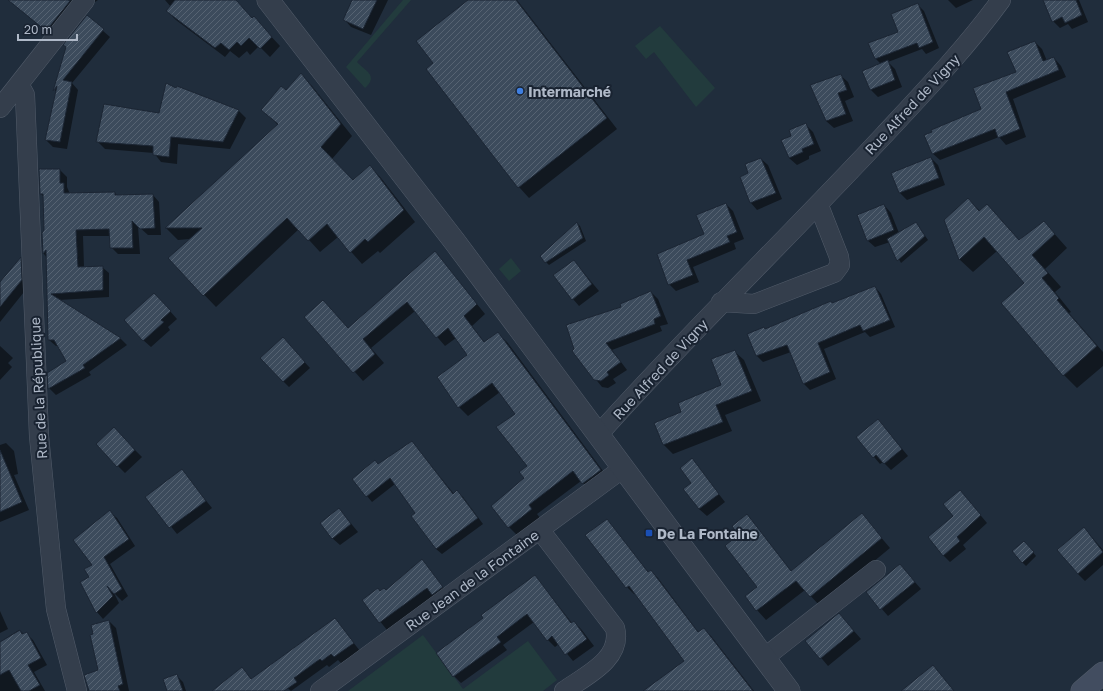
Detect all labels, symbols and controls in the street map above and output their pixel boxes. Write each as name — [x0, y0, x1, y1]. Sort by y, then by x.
scale bar — [18, 16, 77, 42]
text: 20 m — [24, 22, 52, 37]
street label: Rue Alfred de Vigny — [861, 50, 963, 158]
place label: Intermarché — [528, 83, 611, 100]
marker: Intermarché — [515, 86, 525, 96]
street label: Rue Alfred de Vigny — [609, 315, 711, 423]
street label: Rue de la République — [26, 317, 50, 459]
place label: De La Fontaine — [657, 525, 758, 542]
street label: Rue Jean de la Fontaine — [402, 526, 542, 634]
marker: De La Fontaine — [644, 528, 654, 538]

